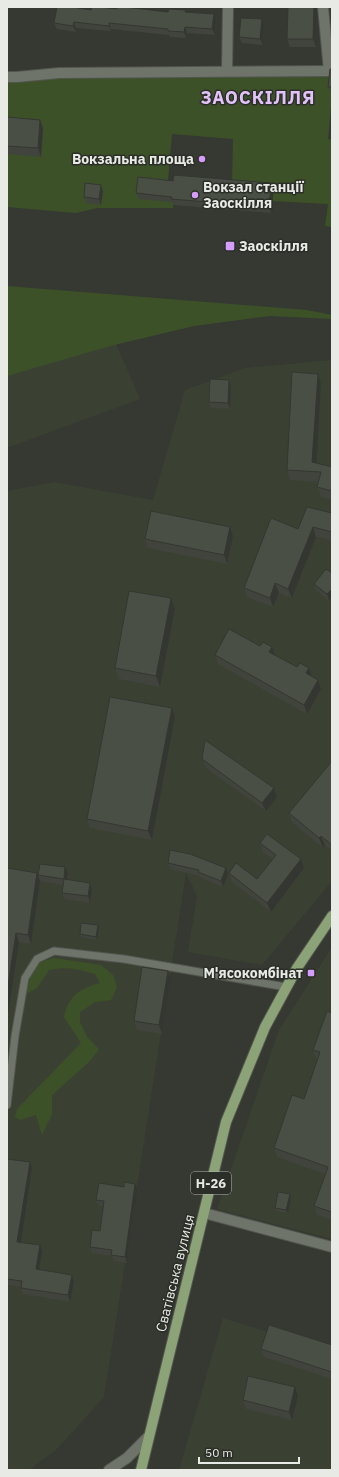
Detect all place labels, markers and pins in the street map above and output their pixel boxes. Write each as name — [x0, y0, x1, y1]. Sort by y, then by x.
place label: Вокзальна площа — [72, 150, 194, 168]
marker: Вокзальна площа — [197, 154, 207, 164]
place label: Вокзал станції Заоскілля — [203, 178, 305, 212]
marker: Вокзал станції Заоскілля — [190, 190, 200, 200]
place label: Заоскiлля — [239, 237, 308, 255]
marker: Заоскiлля — [224, 240, 236, 252]
place label: М'ясокомбінат — [203, 964, 303, 982]
marker: М'ясокомбінат — [306, 968, 316, 978]

